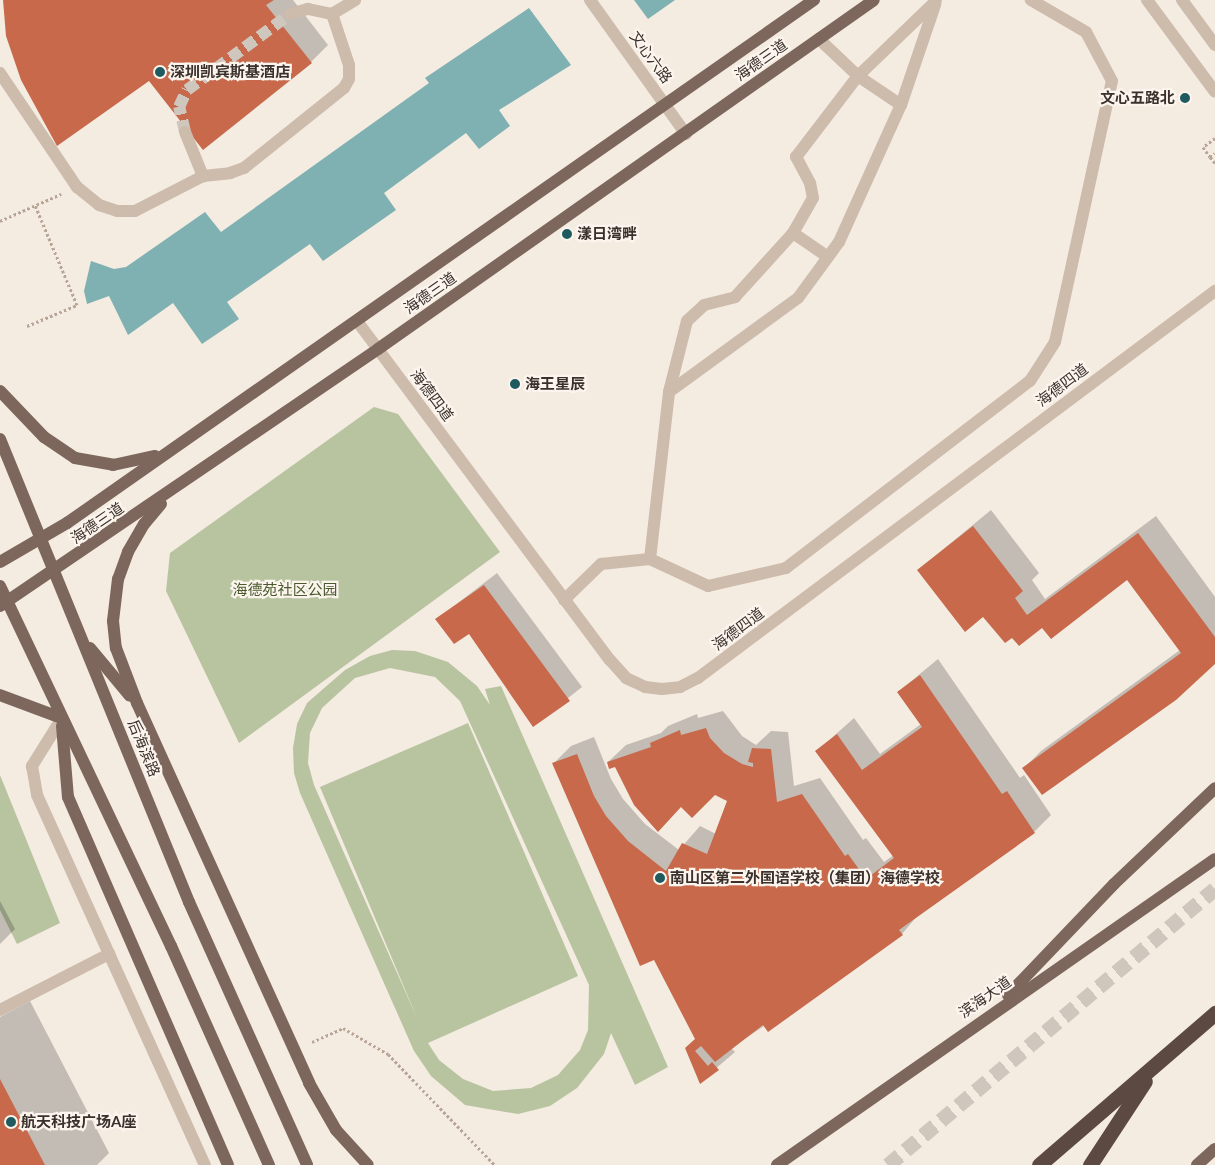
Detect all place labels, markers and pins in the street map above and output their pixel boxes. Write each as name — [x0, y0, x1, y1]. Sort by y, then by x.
place label: 深圳凯宾斯基酒店 — [170, 63, 290, 81]
marker: 深圳凯宾斯基酒店 — [154, 66, 166, 78]
place label: 文心五路北 — [1100, 89, 1175, 107]
marker: 文心五路北 — [1179, 92, 1191, 104]
place label: 漾日湾畔 — [577, 225, 637, 243]
marker: 漾日湾畔 — [561, 228, 573, 240]
place label: 海王星辰 — [525, 375, 585, 393]
marker: 海王星辰 — [509, 378, 521, 390]
place label: 南山区第二外国语学校（集团）海德学校 — [670, 869, 940, 887]
marker: 南山区第二外国语学校（集团）海德学校 — [654, 872, 666, 884]
place label: 航天科技广场A座 — [21, 1113, 136, 1131]
marker: 航天科技广场A座 — [5, 1116, 17, 1128]

